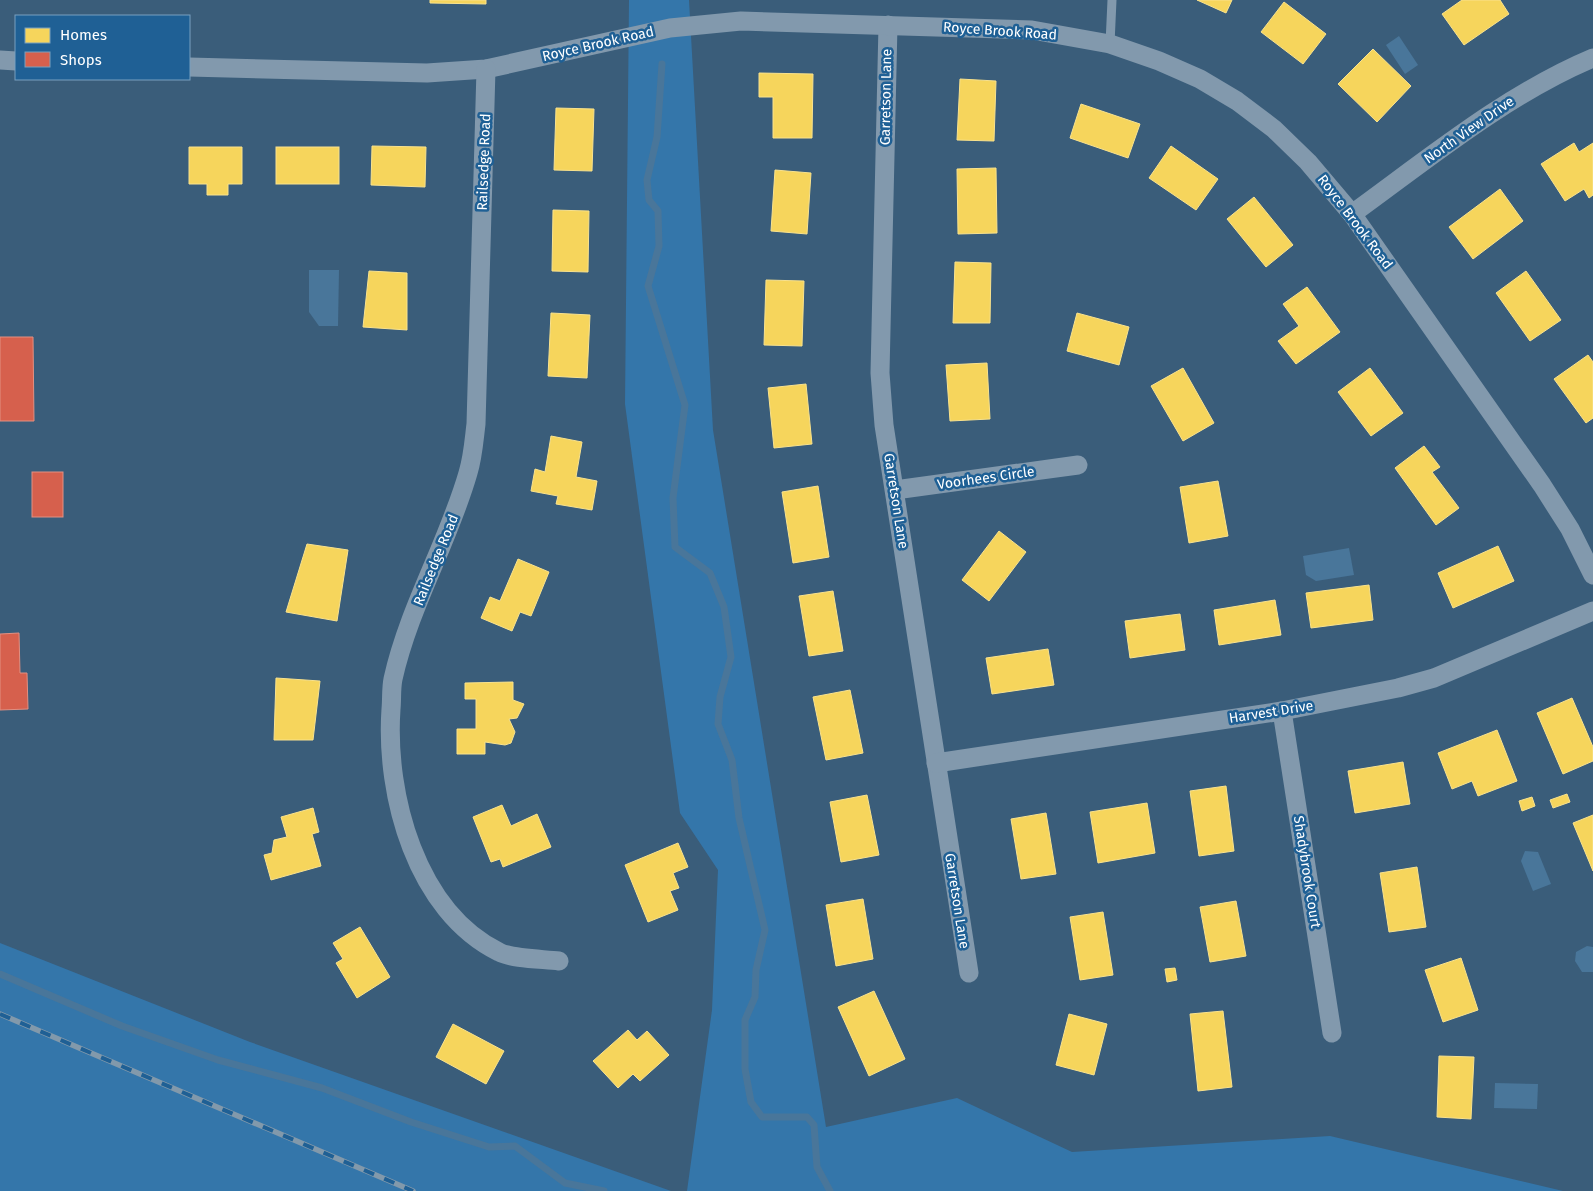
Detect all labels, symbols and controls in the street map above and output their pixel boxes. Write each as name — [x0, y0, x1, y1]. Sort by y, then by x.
legend — [15, 15, 190, 80]
street label: Royce Brook Road — [943, 19, 1057, 43]
street label: Royce Brook Road — [541, 23, 655, 65]
text: Homes — [60, 26, 107, 44]
street label: Garretson Lane — [877, 49, 895, 145]
text: Shops — [60, 51, 102, 69]
street label: North View Drive — [1421, 93, 1517, 167]
street label: Railsedge Road — [474, 113, 494, 211]
street label: Royce Brook Road — [1314, 171, 1396, 273]
street label: Garretson Lane — [880, 452, 912, 550]
street label: Voorhees Circle — [936, 463, 1036, 493]
street label: Railsedge Road — [410, 512, 462, 608]
street label: Harvest Drive — [1228, 697, 1314, 727]
street label: Shadybrook Court — [1290, 815, 1324, 930]
street label: Garretson Lane — [941, 852, 973, 950]

